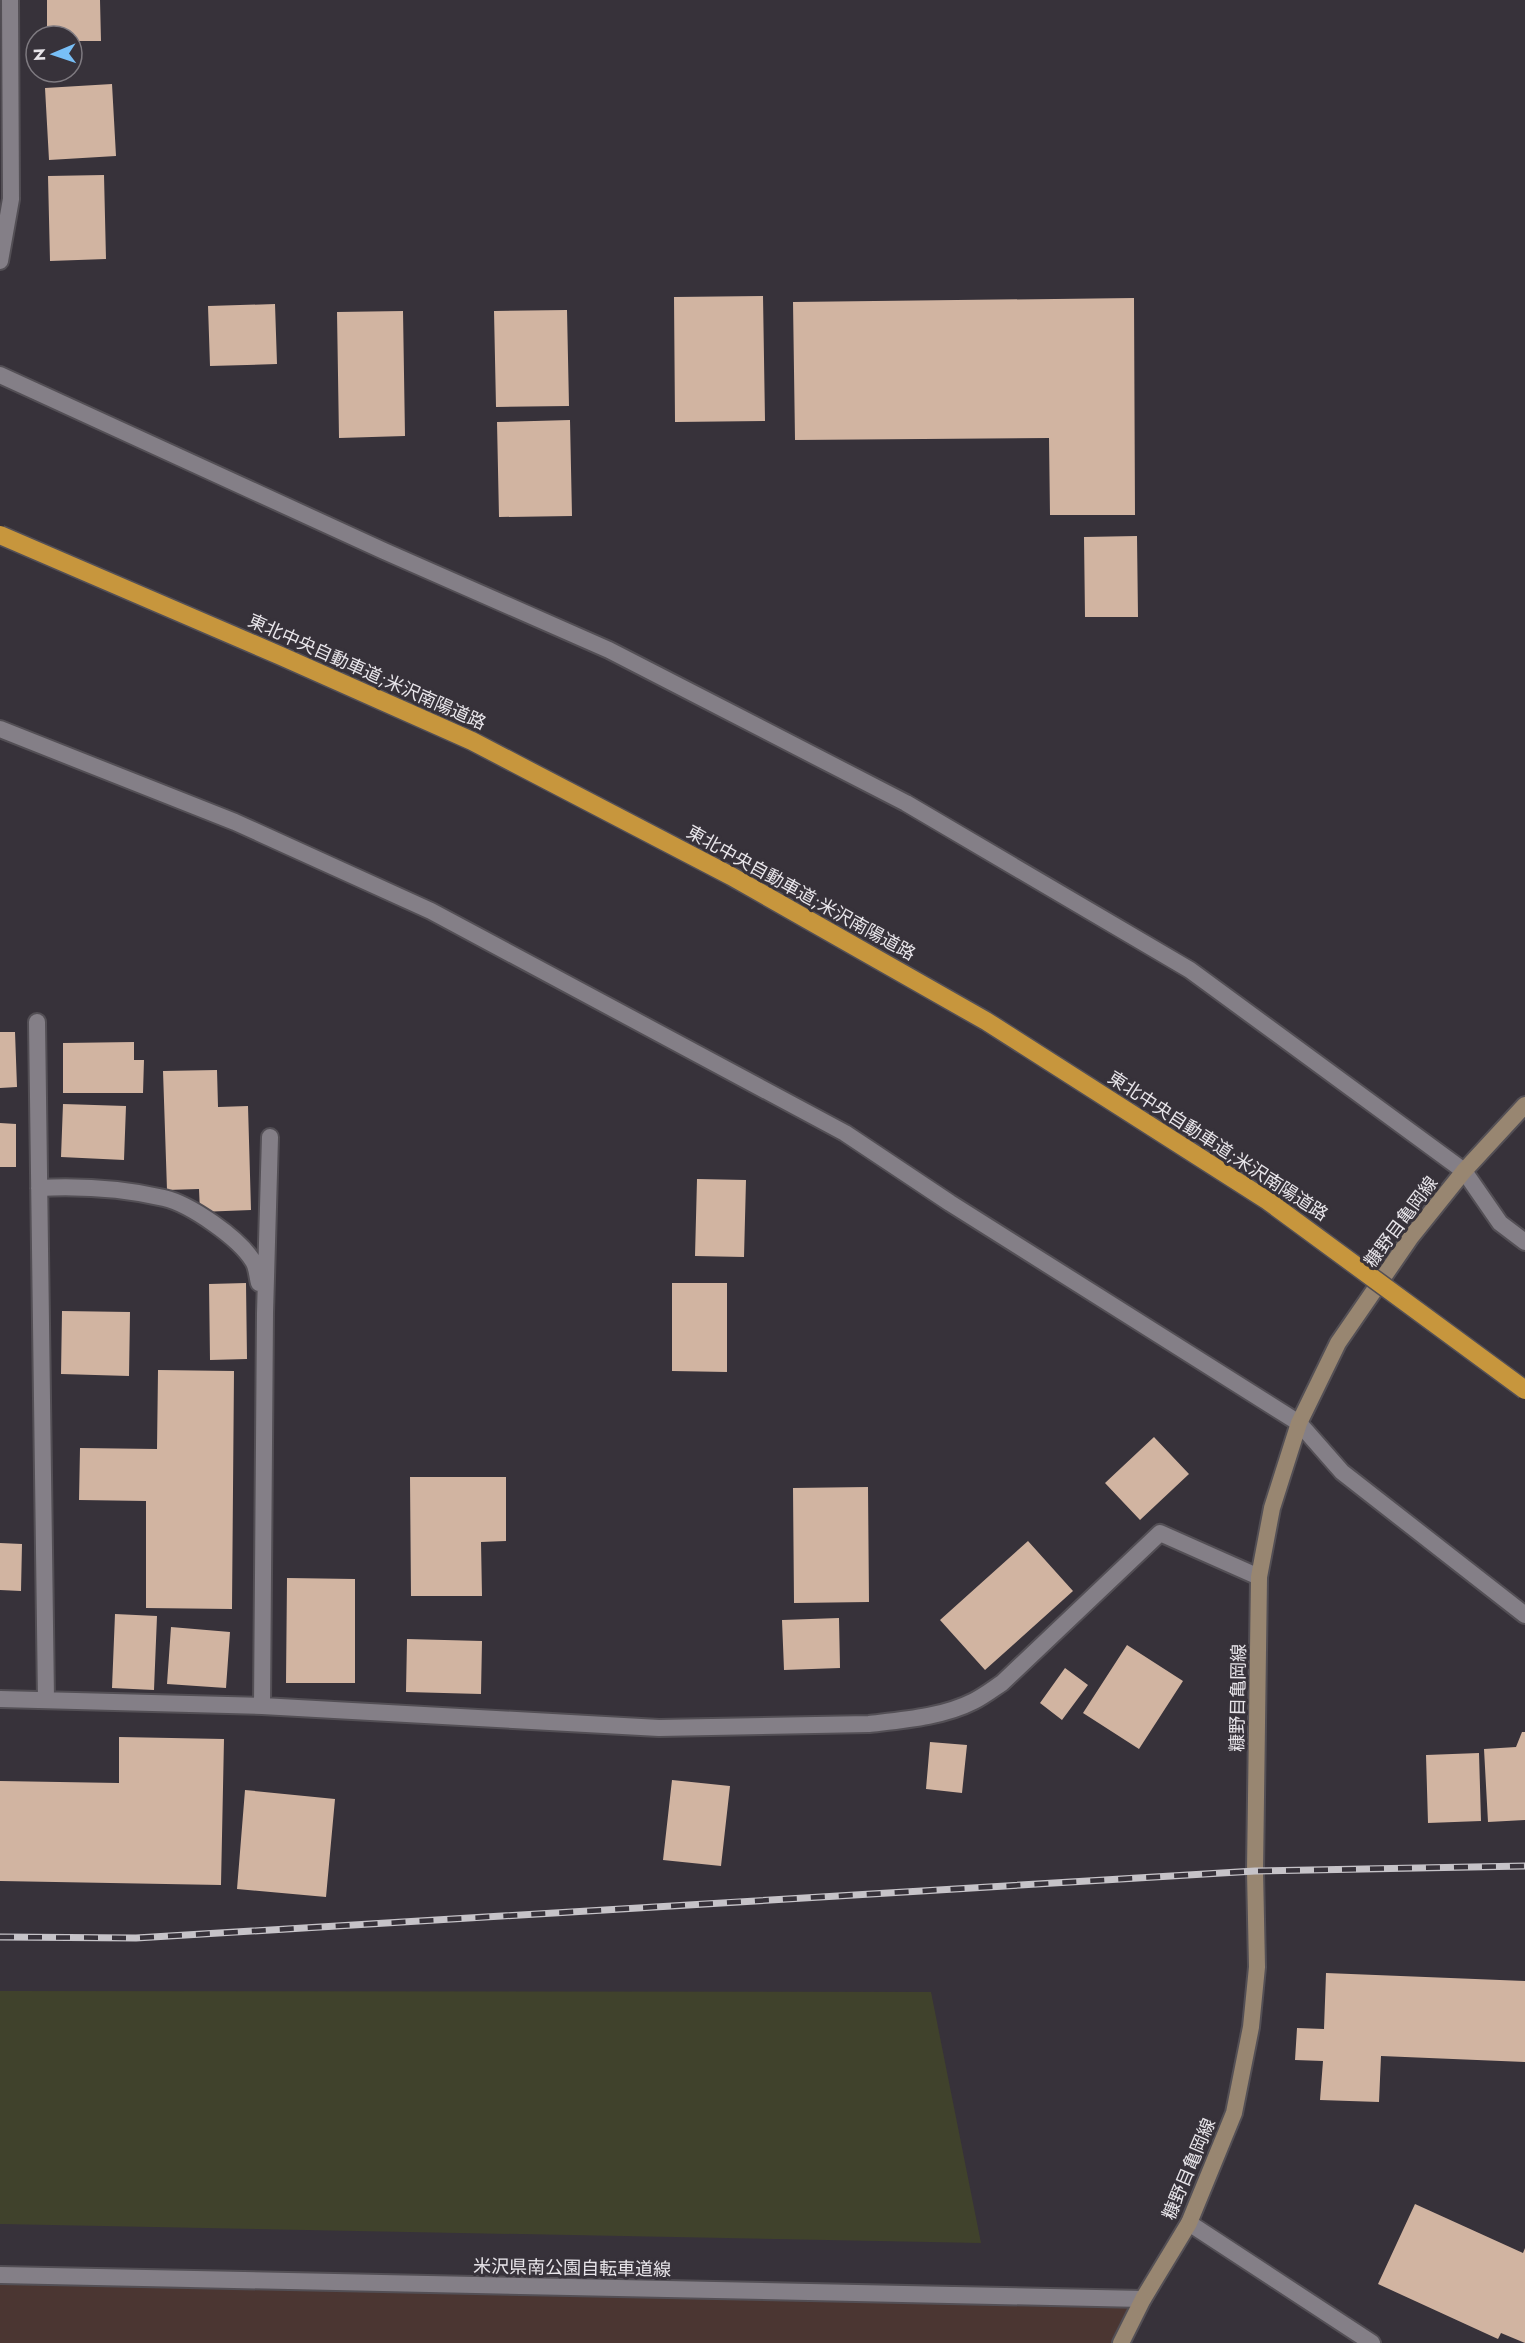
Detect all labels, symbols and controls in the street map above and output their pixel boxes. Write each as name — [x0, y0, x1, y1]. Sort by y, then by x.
north arrow — [24, 24, 84, 84]
text: N — [28, 48, 51, 61]
street label: 東北中央自動車道;米沢南陽道路 — [244, 608, 490, 736]
street label: 東北中央自動車道;米沢南陽道路 — [682, 819, 920, 967]
street label: 東北中央自動車道;米沢南陽道路 — [1103, 1065, 1333, 1227]
street label: 糠野目亀岡線 — [1358, 1171, 1444, 1273]
street label: 糠野目亀岡線 — [1224, 1644, 1252, 1752]
street label: 糠野目亀岡線 — [1156, 2114, 1222, 2224]
street label: 米沢県南公園自転車道線 — [473, 2253, 671, 2283]

